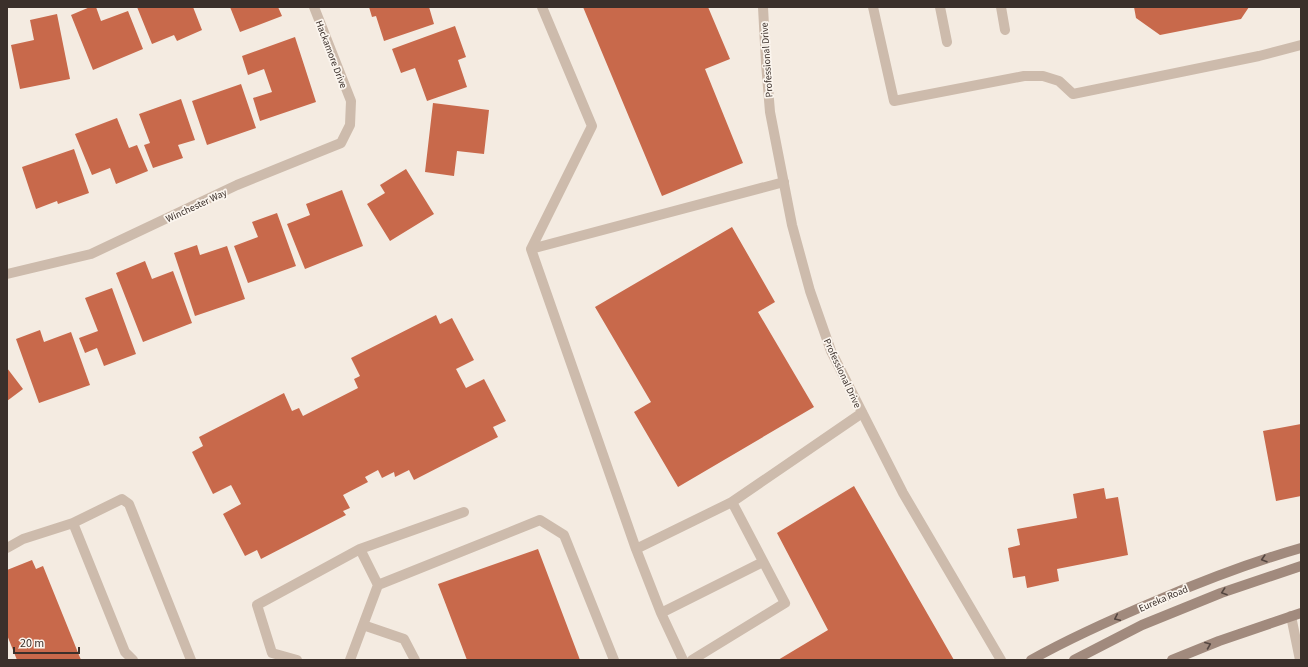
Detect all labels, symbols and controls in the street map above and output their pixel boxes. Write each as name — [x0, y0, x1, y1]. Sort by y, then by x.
street label: Hackamore Drive — [312, 18, 350, 90]
street label: Professional Drive — [757, 22, 777, 98]
street label: Winchester Way — [164, 186, 230, 226]
street label: Professional Drive — [820, 336, 864, 410]
one-way arrow — [1260, 554, 1267, 563]
street label: Eureka Road — [1137, 582, 1190, 616]
one-way arrow — [1221, 587, 1228, 595]
one-way arrow — [1114, 613, 1122, 621]
scale bar — [14, 629, 79, 655]
text: 20 m — [20, 635, 44, 652]
one-way arrow — [1204, 642, 1211, 650]

